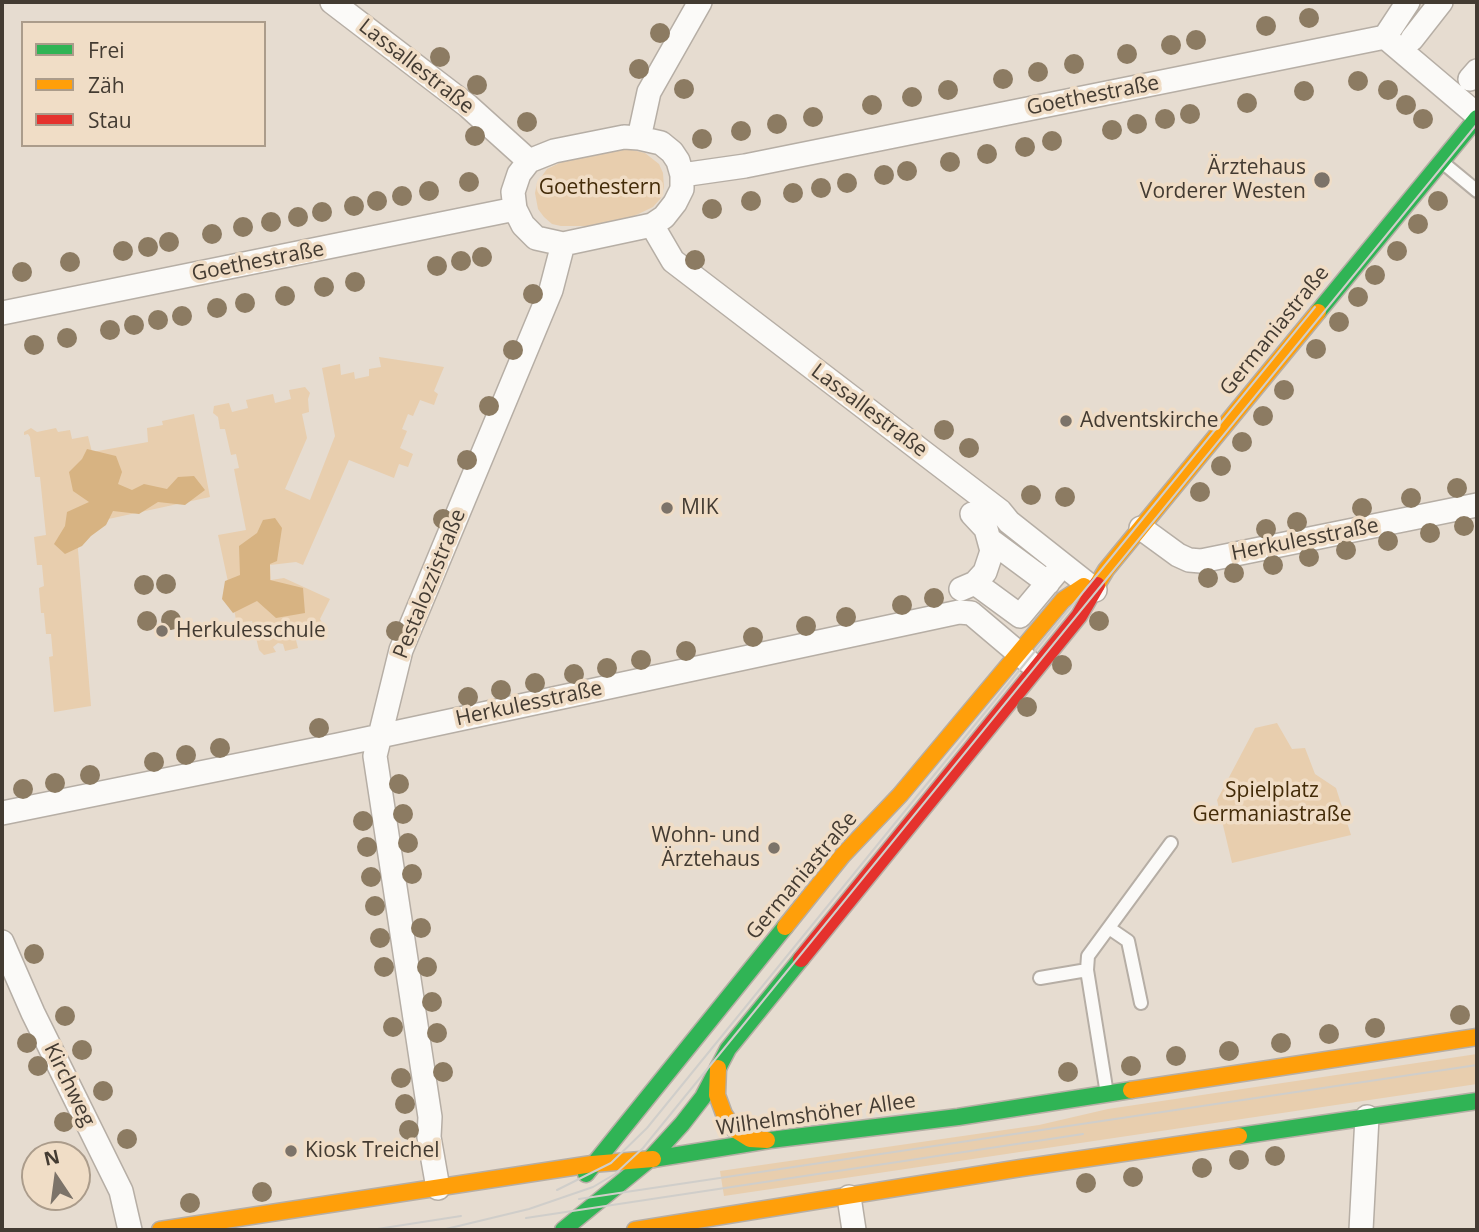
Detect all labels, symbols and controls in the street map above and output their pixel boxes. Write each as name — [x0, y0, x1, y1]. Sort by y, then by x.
street label: Lassallestraße — [353, 14, 479, 120]
legend — [21, 21, 266, 147]
text: Frei — [88, 36, 125, 64]
text: Zäh — [88, 71, 125, 99]
street label: Goethestraße — [1025, 71, 1161, 121]
text: Stau — [88, 106, 132, 134]
place label: Ärztehaus Vorderer Westen — [1140, 155, 1306, 205]
marker: Ärztehaus Vorderer Westen — [1312, 170, 1332, 190]
park label: Goethestern — [539, 175, 661, 201]
street label: Goethestraße — [190, 237, 326, 287]
street label: Germaniastraße — [1215, 261, 1335, 401]
street label: Lassallestraße — [806, 359, 932, 463]
place label: Adventskirche — [1080, 408, 1218, 434]
marker: Adventskirche — [1058, 413, 1074, 429]
place label: MIK — [681, 495, 719, 521]
marker: MIK — [659, 500, 675, 516]
street label: Pestalozzistraße — [389, 506, 471, 662]
street label: Herkulesstraße — [1229, 513, 1381, 567]
place label: Herkulesschule — [176, 618, 326, 644]
marker: Herkulesschule — [154, 623, 170, 639]
street label: Herkulesstraße — [453, 676, 605, 732]
park label: Spielplatz Germaniastraße — [1192, 778, 1352, 828]
street label: Germaniastraße — [741, 807, 863, 945]
place label: Wohn- und Ärztehaus — [651, 823, 760, 873]
marker: Wohn- und Ärztehaus — [766, 840, 782, 856]
street label: Kirchweg — [38, 1039, 100, 1131]
street label: Wilhelmshöher Allee — [715, 1089, 917, 1141]
place label: Kiosk Treichel — [305, 1138, 440, 1164]
north arrow — [21, 1141, 91, 1211]
text: N — [41, 1143, 62, 1172]
marker: Kiosk Treichel — [283, 1143, 299, 1159]

